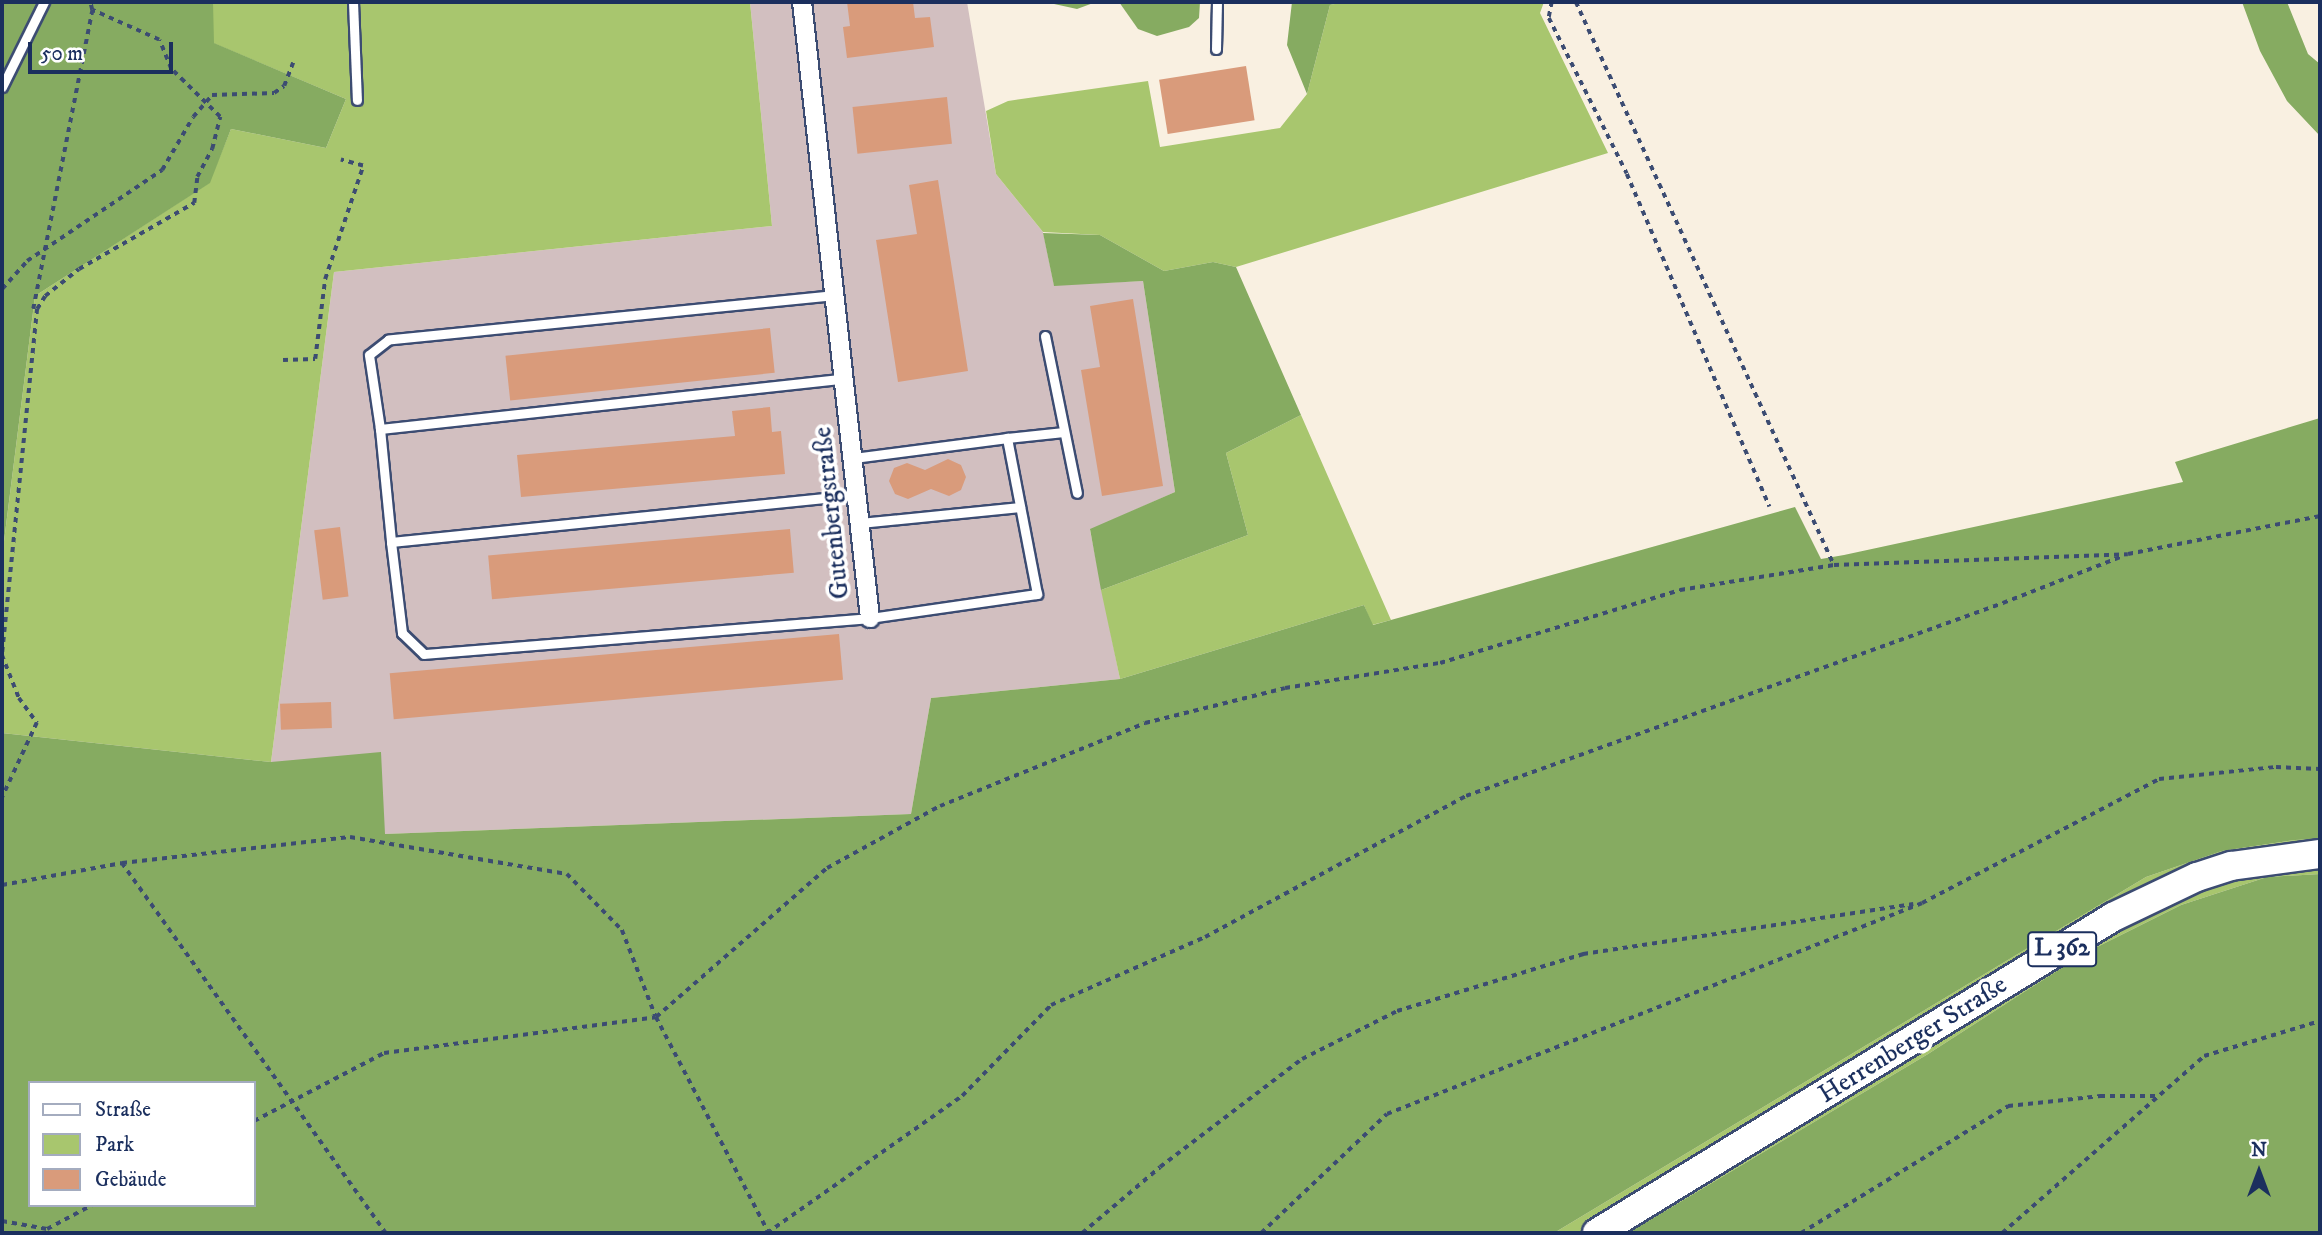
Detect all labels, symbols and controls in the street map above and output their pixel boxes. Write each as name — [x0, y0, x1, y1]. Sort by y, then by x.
scale bar — [32, 28, 177, 72]
text: 50 m — [41, 41, 83, 67]
street label: Gutenbergstraße — [807, 425, 857, 601]
road number: L 362 — [2027, 929, 2097, 970]
street label: Herrenberger Straße — [1813, 969, 2013, 1111]
legend — [28, 1081, 256, 1207]
text: Straße — [95, 1097, 151, 1123]
text: Park — [95, 1132, 134, 1158]
north arrow — [2224, 1137, 2294, 1207]
text: N — [2251, 1139, 2267, 1162]
text: Gebäude — [95, 1167, 166, 1193]

